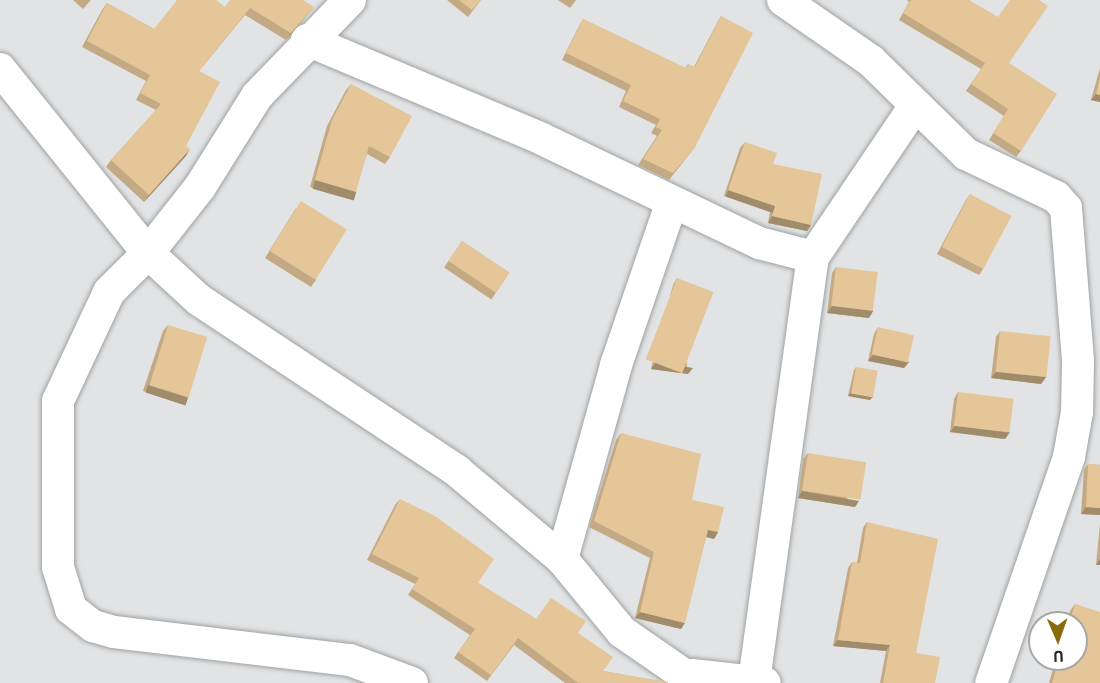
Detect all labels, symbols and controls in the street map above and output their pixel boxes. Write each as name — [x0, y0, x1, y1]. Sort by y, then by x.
north arrow — [1028, 611, 1088, 671]
text: U — [1053, 645, 1064, 669]

